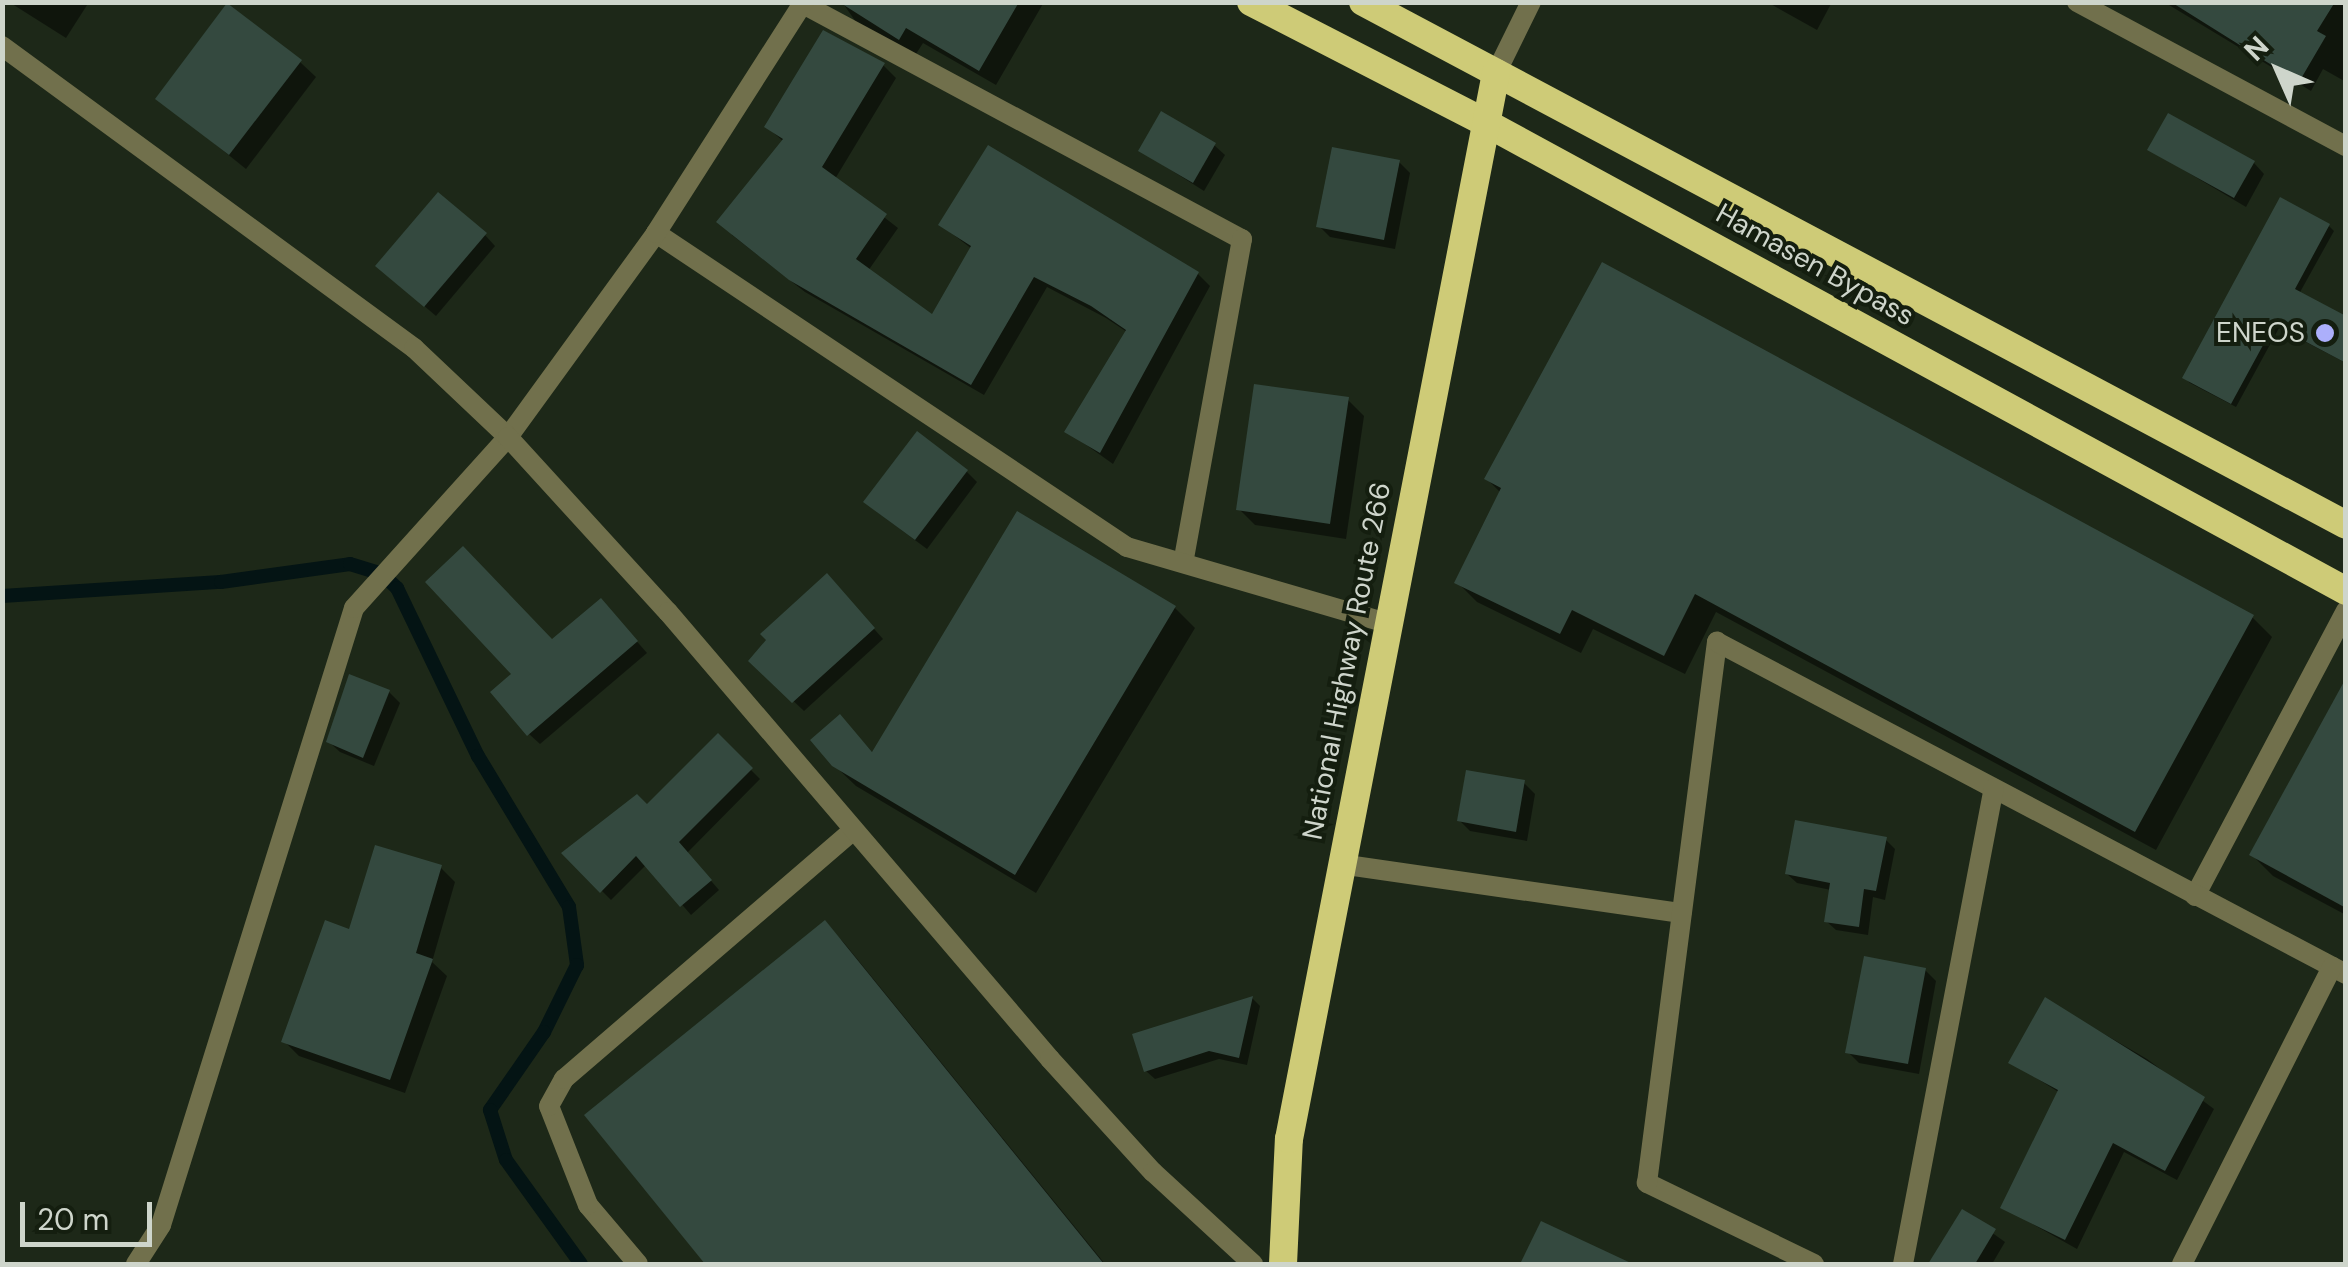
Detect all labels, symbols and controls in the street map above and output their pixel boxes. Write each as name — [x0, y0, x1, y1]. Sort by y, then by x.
north arrow — [2228, 20, 2328, 120]
text: N — [2236, 28, 2277, 69]
street label: Hamasen Bypass — [1710, 197, 1920, 333]
place label: ENEOS — [2216, 316, 2305, 350]
marker: ENEOS — [2314, 322, 2336, 344]
street label: National Highway Route 266 — [1296, 479, 1398, 843]
scale bar — [25, 1182, 158, 1244]
text: 20 m — [37, 1200, 109, 1239]

